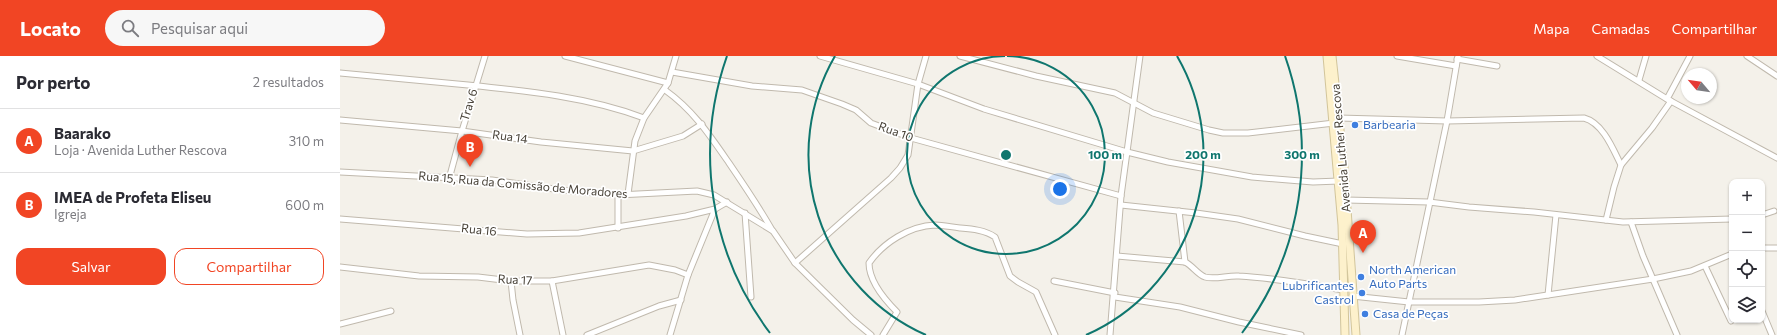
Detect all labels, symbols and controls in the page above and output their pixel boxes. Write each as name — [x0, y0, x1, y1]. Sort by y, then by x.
search box — [105, 10, 385, 46]
text: Locato — [20, 17, 81, 40]
icon: search — [119, 17, 141, 39]
text: Pesquisar aqui — [151, 19, 248, 37]
text: Mapa — [1533, 20, 1570, 37]
text: Camadas — [1592, 20, 1650, 37]
text: Compartilhar — [1672, 20, 1757, 37]
north arrow — [1681, 68, 1717, 104]
text: Por perto — [16, 72, 91, 93]
text: 2 resultados — [253, 74, 324, 90]
street label: Avenida Luther Rescova — [1327, 83, 1353, 213]
street label: Trav 6 — [456, 87, 480, 123]
place label: Barbearia — [1363, 117, 1416, 131]
street label: Rua 10 — [877, 118, 916, 144]
marker: Barbearia — [1350, 120, 1360, 130]
text: Baarako — [54, 124, 111, 142]
street label: Rua 14 — [492, 127, 529, 145]
text: A — [24, 133, 34, 149]
text: 310 m — [289, 133, 324, 149]
pin: B — [457, 134, 483, 167]
text: Loja · Avenida Luther Rescova — [54, 142, 227, 158]
text: 100 m — [1088, 147, 1122, 161]
text: 200 m — [1185, 147, 1221, 161]
text: 300 m — [1284, 147, 1320, 161]
centre of rings — [999, 148, 1013, 162]
street label: Rua 15, Rua da Comissão de Moradores — [418, 168, 628, 200]
your location — [1050, 179, 1070, 199]
map controls — [1729, 179, 1765, 323]
button: + — [1729, 179, 1765, 215]
text: IMEA de Profeta Eliseu — [54, 188, 211, 206]
text: B — [25, 197, 33, 213]
text: 600 m — [285, 197, 324, 213]
text: Igreja — [54, 206, 87, 222]
button: − — [1729, 215, 1765, 251]
street label: Rua 16 — [461, 220, 498, 238]
pin: A — [1350, 220, 1376, 253]
button: Salvar — [16, 248, 166, 285]
button: Compartilhar — [174, 248, 324, 285]
button: locate — [1729, 251, 1765, 287]
place label: North American Auto Parts — [1369, 262, 1456, 290]
street label: Rua 17 — [497, 271, 533, 287]
marker: North American Auto Parts — [1356, 272, 1366, 282]
place label: Lubrificantes Castrol — [1282, 278, 1354, 306]
button: layers — [1729, 287, 1765, 323]
marker: Lubrificantes Castrol — [1357, 288, 1367, 298]
place label: Casa de Peças — [1373, 306, 1448, 320]
marker: Casa de Peças — [1360, 309, 1370, 319]

